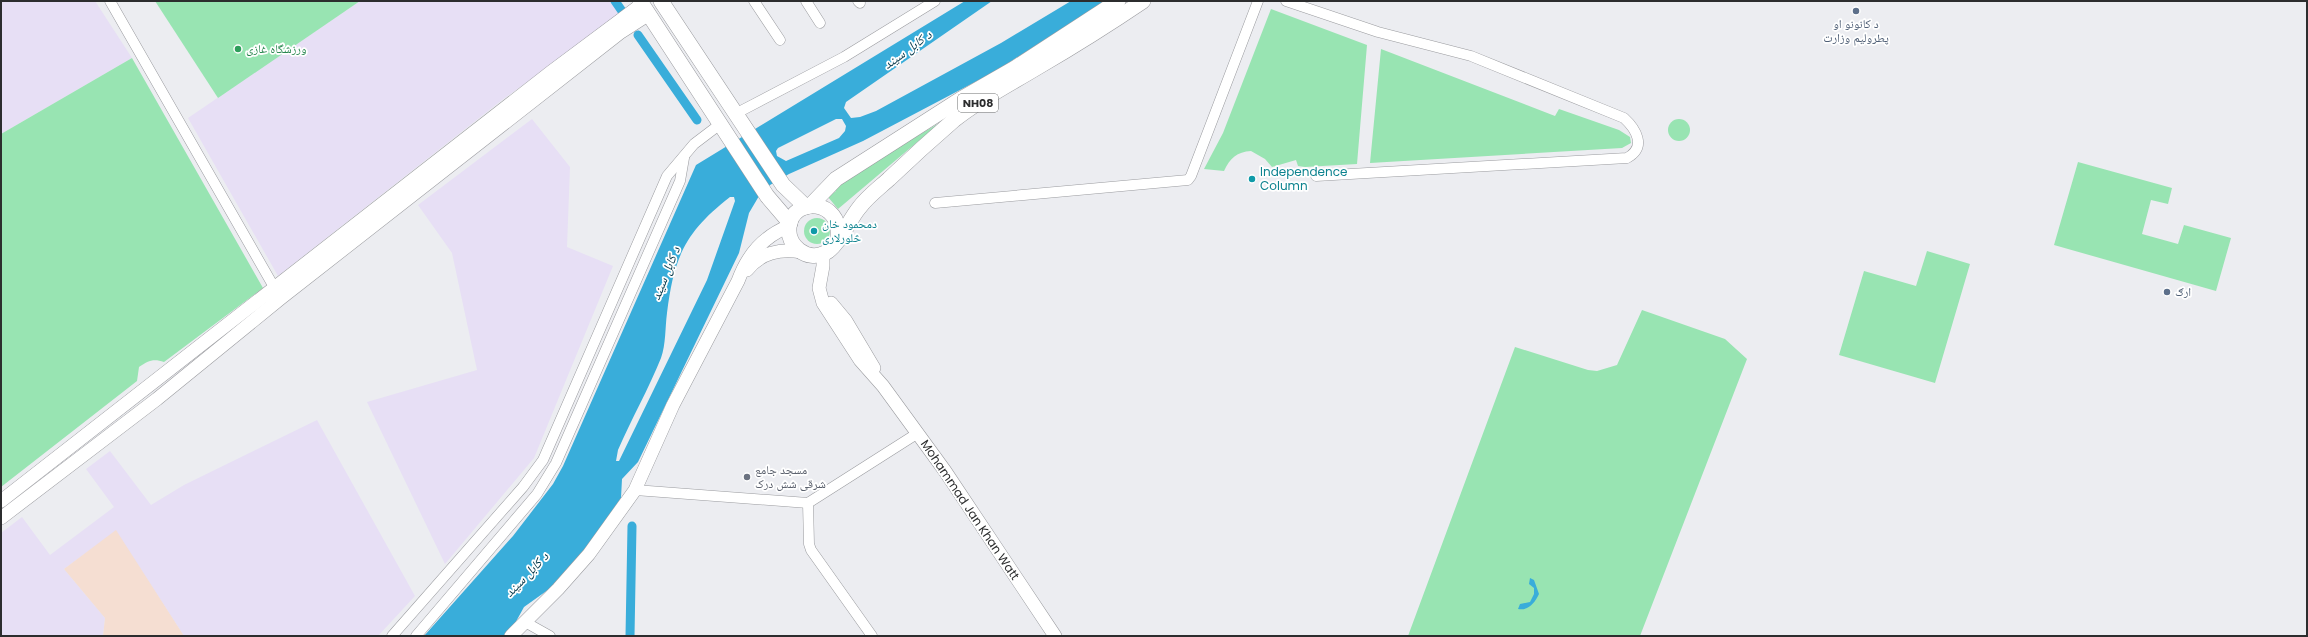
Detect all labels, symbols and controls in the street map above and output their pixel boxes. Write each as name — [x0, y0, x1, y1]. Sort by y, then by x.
marker: د کانونو او پطرولیم وزارت — [1851, 6, 1861, 16]
place label: د کانونو او پطرولیم وزارت — [1823, 15, 1889, 46]
water label: د کابل سيند — [879, 25, 936, 74]
place label: ورزشگاه غازی — [246, 40, 307, 57]
marker: ورزشگاه غازی — [233, 44, 243, 54]
road number: NH08 — [958, 94, 998, 112]
place label: Independence Column — [1260, 163, 1347, 194]
marker: Independence Column — [1247, 174, 1257, 184]
place label: دمحمود خان څلورلاری — [822, 215, 877, 246]
marker: دمحمود خان څلورلاری — [809, 226, 819, 236]
water label: د کابل سيند — [646, 243, 685, 303]
place label: ارګ — [2175, 283, 2191, 300]
marker: ارګ — [2162, 287, 2172, 297]
street label: Mohammad Jan Khan Watt — [917, 436, 1024, 583]
place label: مسجد جامع شرقی شش درک — [755, 461, 826, 492]
marker: مسجد جامع شرقی شش درک — [742, 472, 752, 482]
water label: د کابل سيند — [500, 547, 553, 601]

